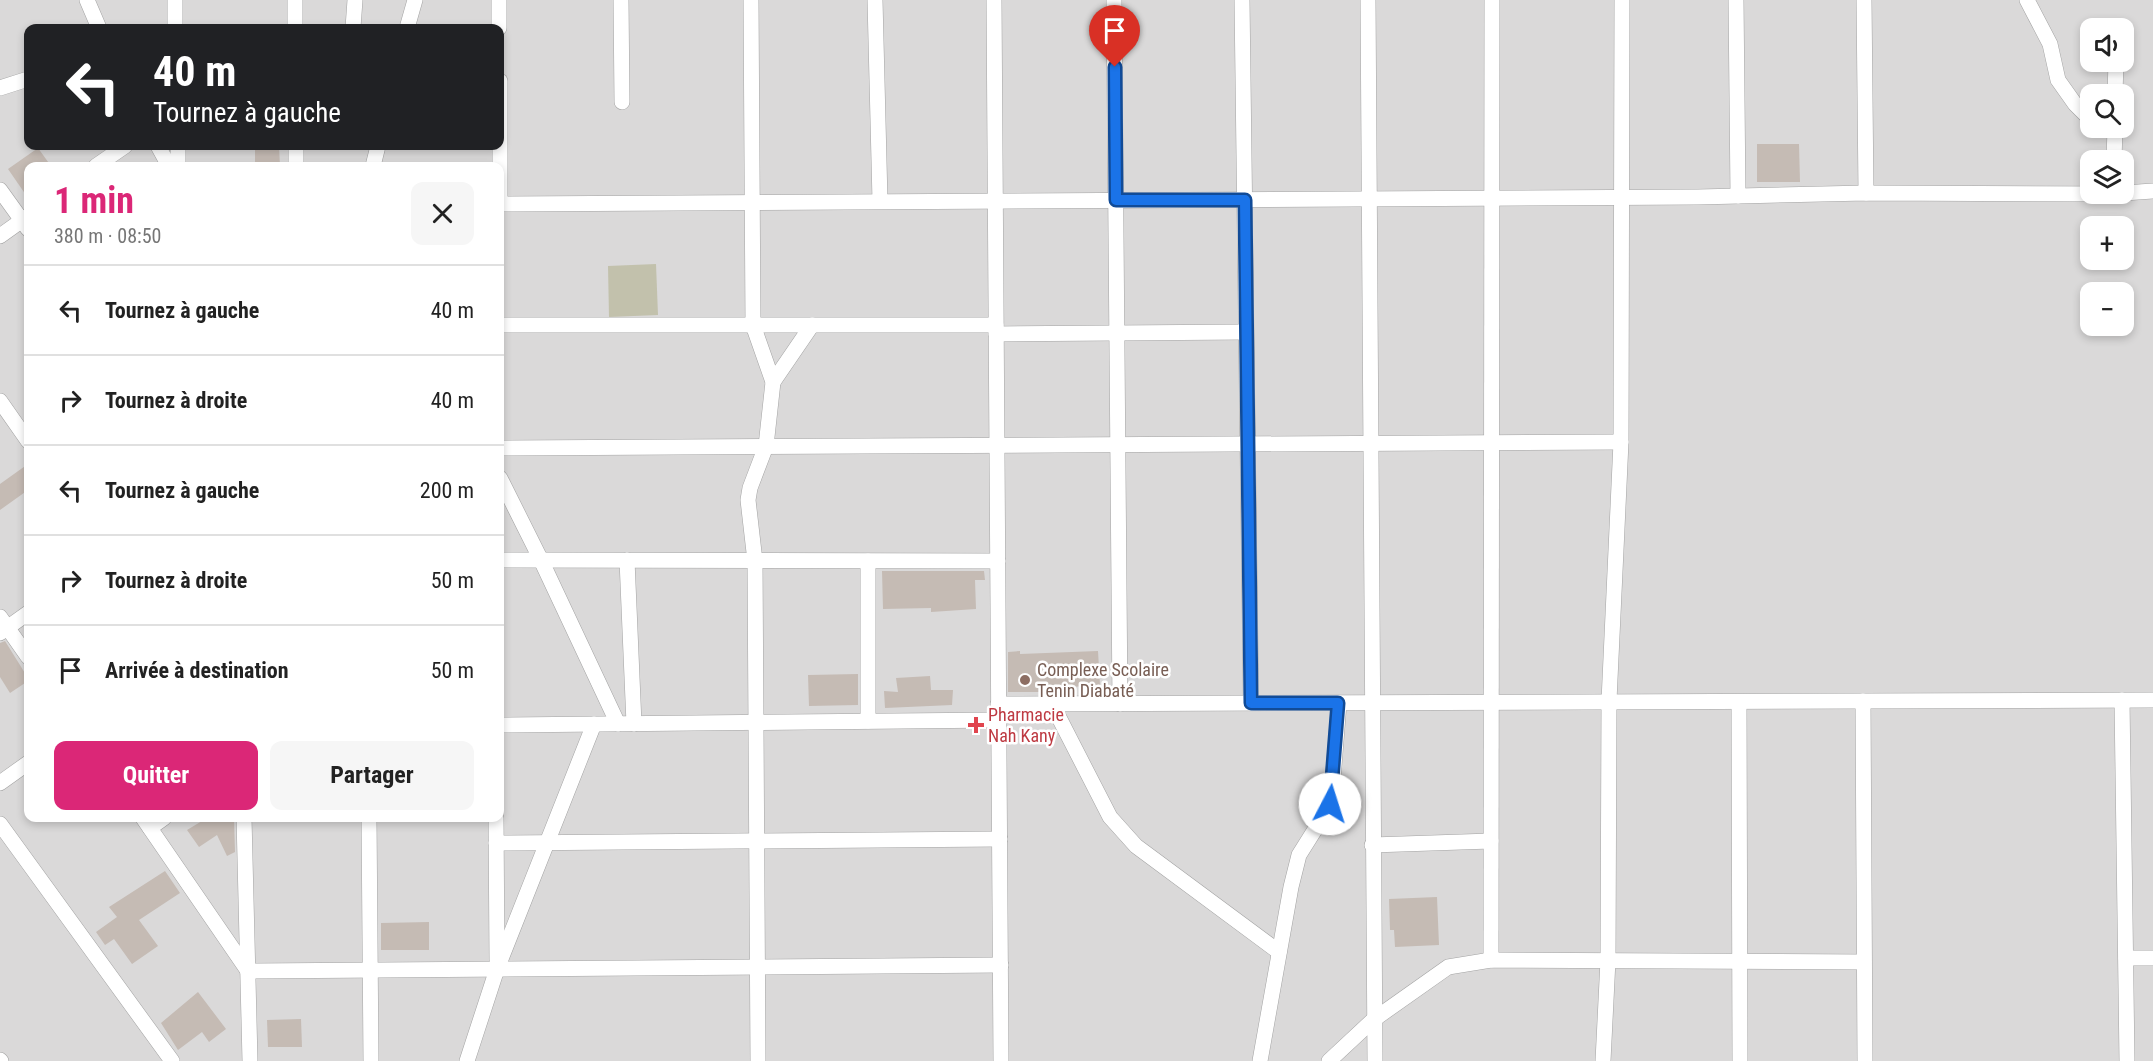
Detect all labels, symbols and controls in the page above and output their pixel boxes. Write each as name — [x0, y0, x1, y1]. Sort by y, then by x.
pin — [1089, 5, 1140, 67]
icon: arrive — [1098, 14, 1131, 47]
map controls — [2080, 18, 2134, 336]
button: sound — [2080, 18, 2134, 72]
text: 40 m — [153, 47, 236, 96]
icon: left — [54, 48, 132, 126]
button: search — [2080, 84, 2134, 138]
text: Tournez à gauche — [153, 97, 341, 129]
button: layers — [2080, 150, 2134, 204]
text: 1 min — [54, 180, 134, 222]
button: close — [411, 182, 474, 245]
button: + — [2080, 216, 2134, 270]
text: 380 m · 08:50 — [54, 224, 161, 248]
button: − — [2080, 282, 2134, 336]
icon: left — [54, 294, 87, 327]
text: Tournez à gauche — [105, 298, 259, 323]
text: 40 m — [431, 298, 474, 323]
icon: right — [54, 384, 87, 417]
text: Tournez à droite — [105, 388, 247, 413]
text: 40 m — [431, 388, 474, 413]
icon: left — [54, 474, 87, 507]
text: Tournez à gauche — [105, 478, 259, 503]
text: 200 m — [420, 478, 474, 503]
icon: right — [54, 564, 87, 597]
text: Tournez à droite — [105, 568, 247, 593]
text: 50 m — [431, 568, 474, 593]
icon: arrive — [54, 654, 87, 687]
text: Arrivée à destination — [105, 658, 289, 683]
text: 50 m — [431, 658, 474, 683]
place label: Complexe Scolaire Tenin Diabaté — [1037, 659, 1169, 701]
marker: Complexe Scolaire Tenin Diabaté — [1018, 673, 1032, 687]
place label: Pharmacie Nah Kany — [988, 704, 1064, 746]
marker: Pharmacie Nah Kany — [969, 718, 983, 732]
button: Quitter — [54, 741, 258, 810]
button: Partager — [270, 741, 474, 810]
position arrow — [1298, 772, 1362, 836]

